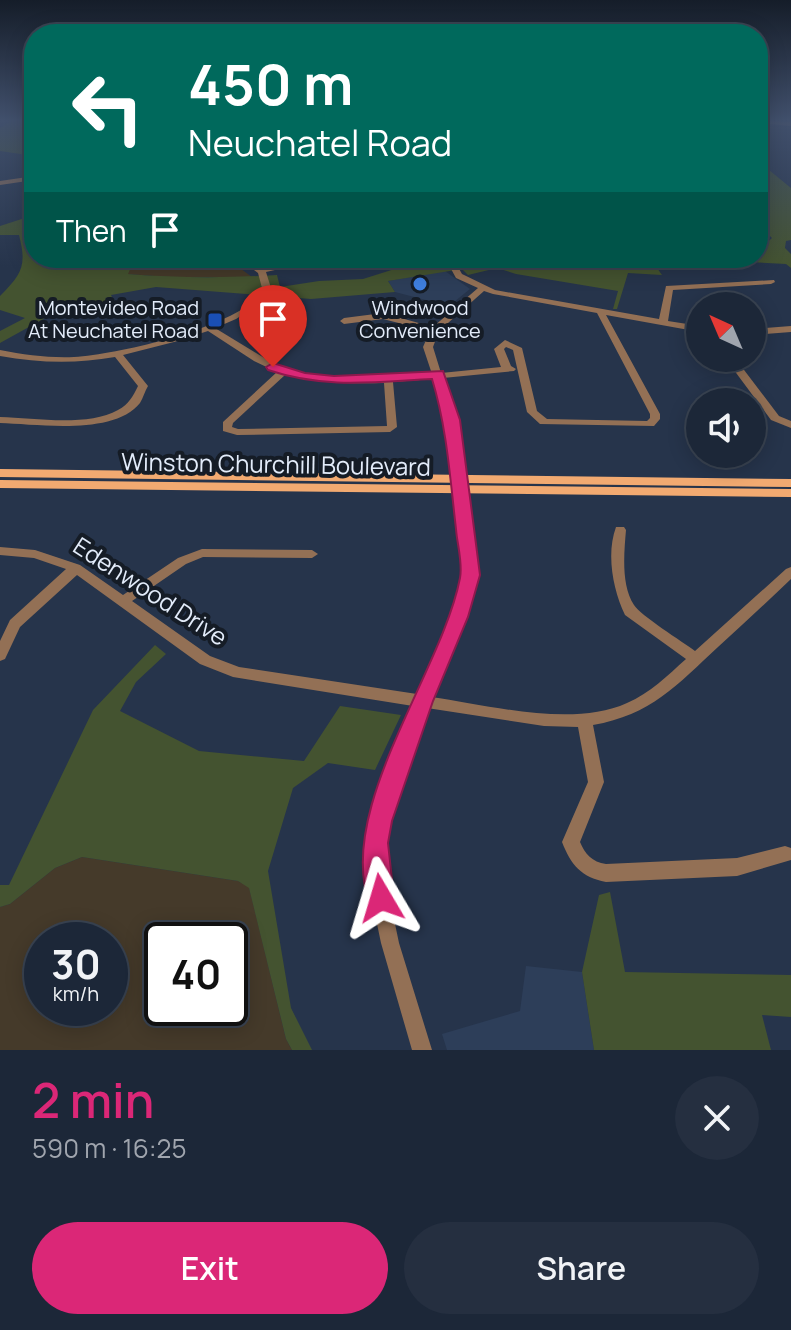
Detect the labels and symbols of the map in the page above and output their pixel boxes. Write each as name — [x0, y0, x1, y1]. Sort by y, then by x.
marker: Windwood Convenience — [411, 275, 429, 293]
pin — [239, 285, 307, 367]
north arrow — [686, 292, 766, 372]
place label: Montevideo Road At Neuchatel Road — [28, 294, 199, 344]
place label: Windwood Convenience — [359, 294, 481, 344]
marker: Montevideo Road At Neuchatel Road — [206, 311, 224, 329]
street label: Winston Churchill Boulevard — [121, 444, 431, 483]
street label: Edenwood Drive — [67, 529, 234, 653]
position arrow — [339, 856, 423, 940]
speed limit sign: 40 — [144, 922, 248, 1026]

